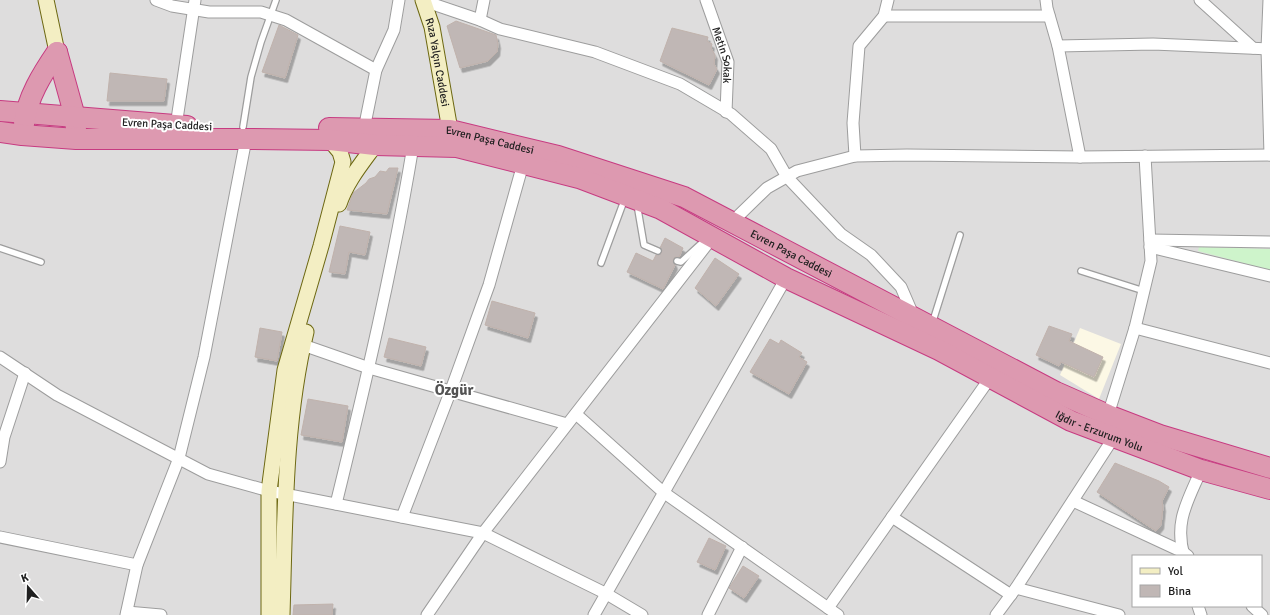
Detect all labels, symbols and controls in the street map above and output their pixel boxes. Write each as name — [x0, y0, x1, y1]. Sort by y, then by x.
street label: Rıza Yalçın Caddesi — [422, 16, 452, 108]
street label: Metin Sokak — [709, 25, 734, 84]
street label: Evren Paşa Caddesi — [122, 116, 212, 133]
street label: Evren Paşa Caddesi — [446, 124, 535, 157]
street label: Evren Paşa Caddesi — [748, 227, 834, 281]
district label: Özgür — [435, 381, 473, 399]
street label: Iğdır - Erzurum Yolu — [1053, 408, 1145, 455]
legend — [1132, 555, 1262, 607]
text: Yol — [1168, 564, 1184, 579]
north arrow — [8, 567, 48, 607]
text: K — [19, 571, 30, 585]
text: Bina — [1168, 584, 1191, 599]

